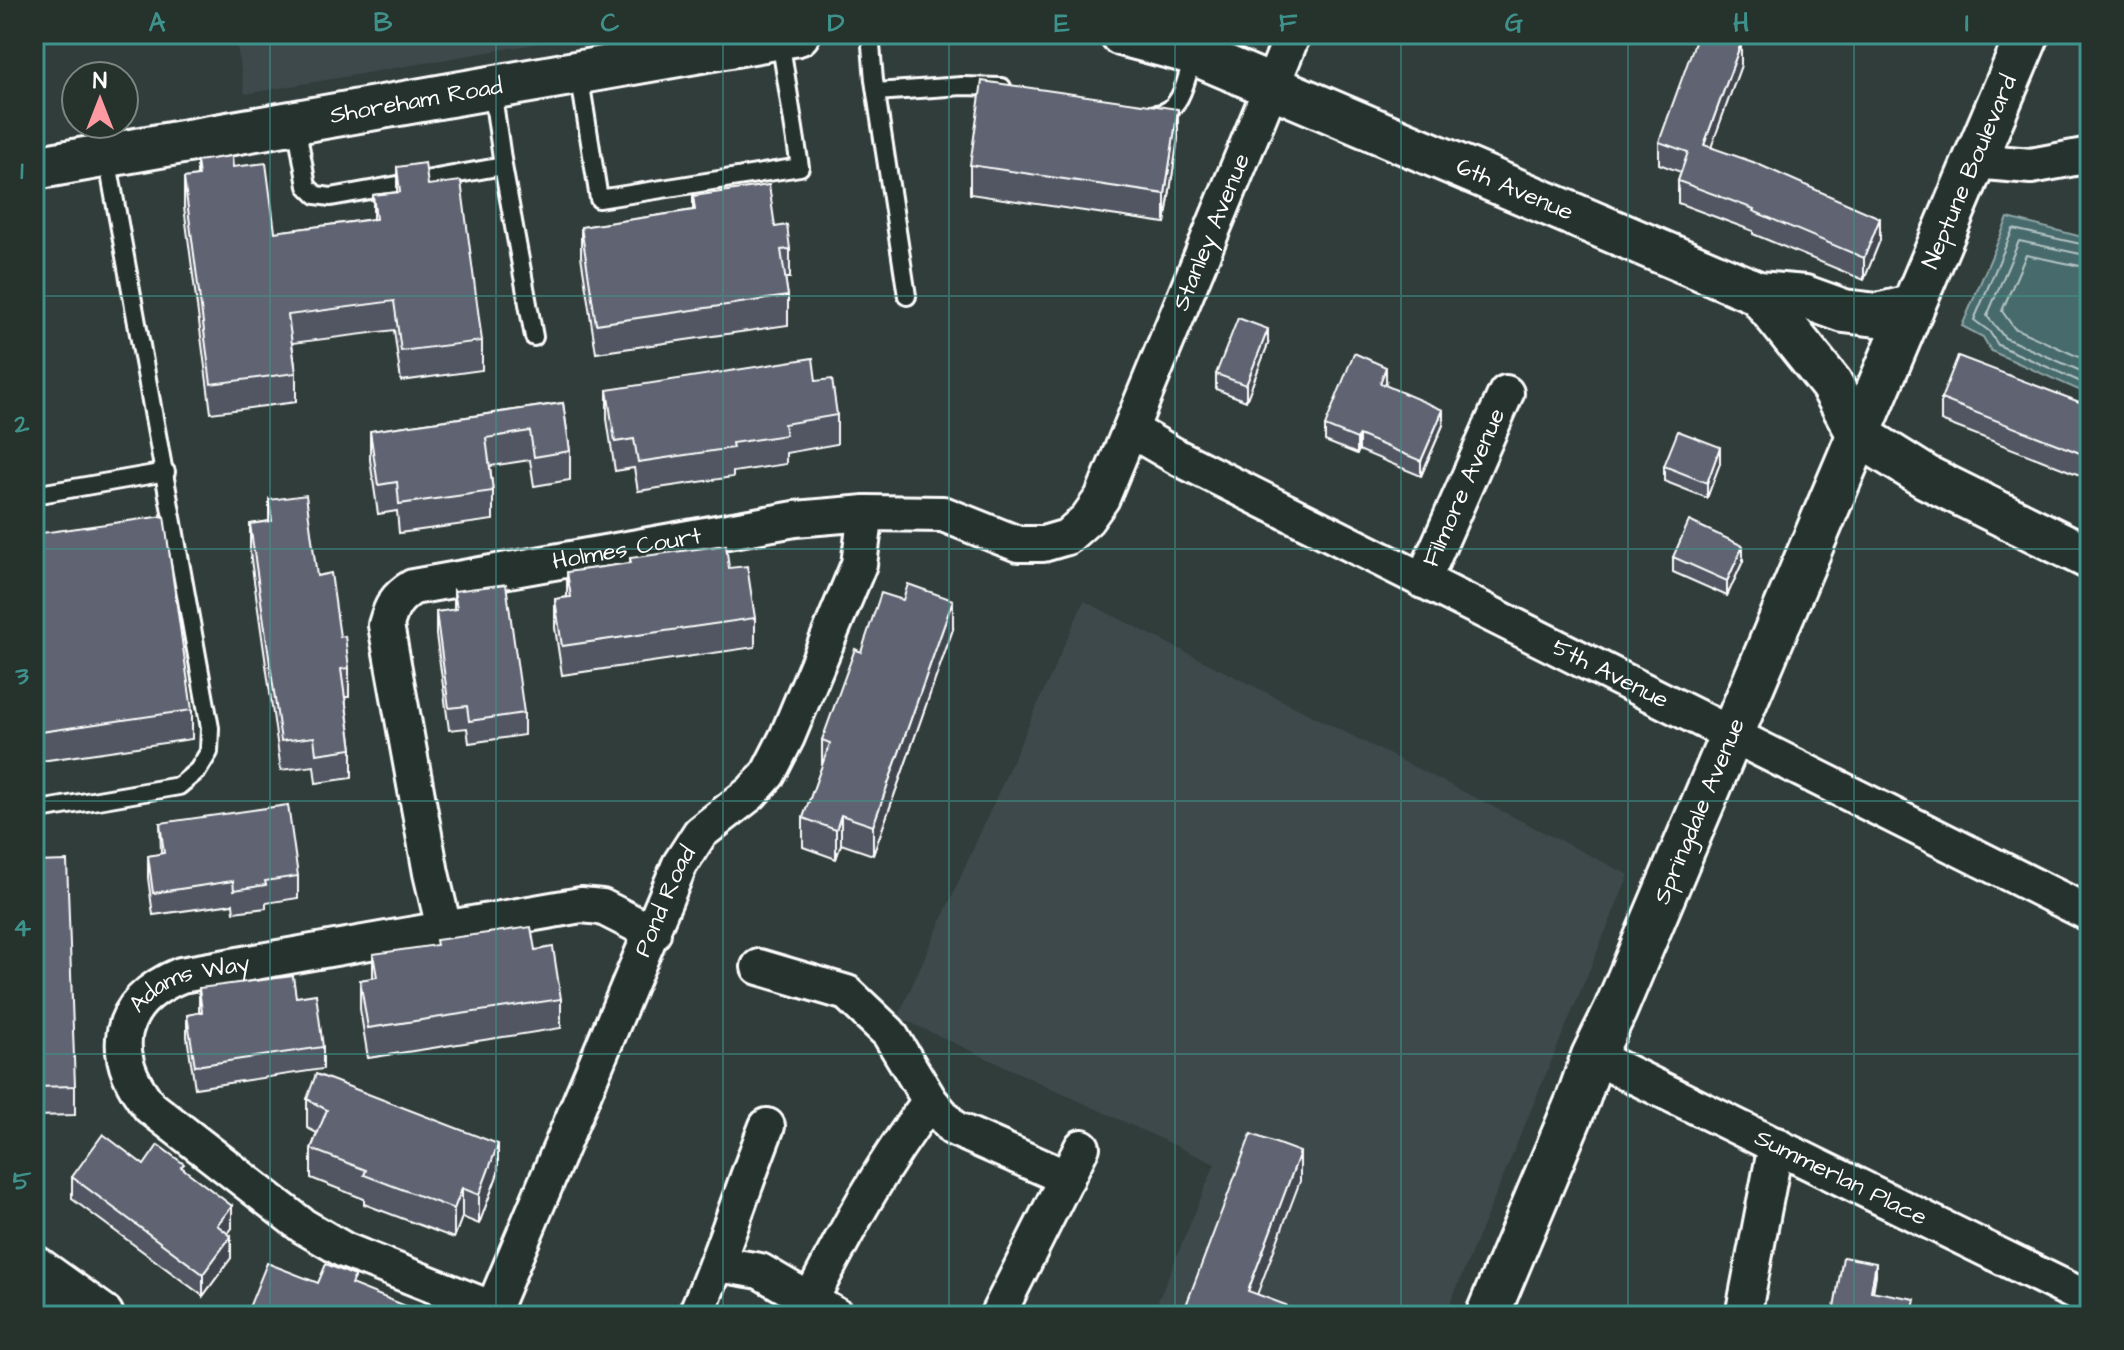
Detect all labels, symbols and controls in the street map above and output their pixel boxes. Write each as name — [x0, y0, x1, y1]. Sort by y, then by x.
text: A — [149, 5, 166, 41]
text: B — [374, 5, 393, 41]
text: C — [601, 5, 620, 41]
text: D — [828, 5, 845, 41]
text: E — [1054, 5, 1070, 41]
text: F — [1279, 5, 1298, 41]
text: G — [1505, 5, 1523, 41]
text: H — [1733, 5, 1749, 41]
text: I — [1965, 5, 1969, 41]
north arrow — [60, 60, 140, 140]
text: N — [93, 66, 107, 97]
street label: Shoreham Road — [327, 69, 505, 133]
street label: Neptune Boulevard — [1914, 70, 2026, 274]
street label: Stanley Avenue — [1164, 148, 1259, 316]
street label: 6th Avenue — [1451, 150, 1579, 230]
text: 1 — [20, 153, 24, 189]
street label: Filmore Avenue — [1414, 403, 1514, 572]
text: 2 — [14, 406, 30, 442]
street label: Holmes Court — [550, 519, 704, 579]
street label: 5th Avenue — [1546, 630, 1674, 717]
text: 3 — [14, 658, 29, 694]
street label: Springdale Avenue — [1645, 713, 1754, 909]
street label: Pond Road — [626, 839, 704, 962]
text: 4 — [13, 910, 31, 946]
street label: Adams Way — [121, 946, 253, 1020]
street label: Summerlan Place — [1749, 1121, 1933, 1234]
text: 5 — [13, 1163, 32, 1199]

